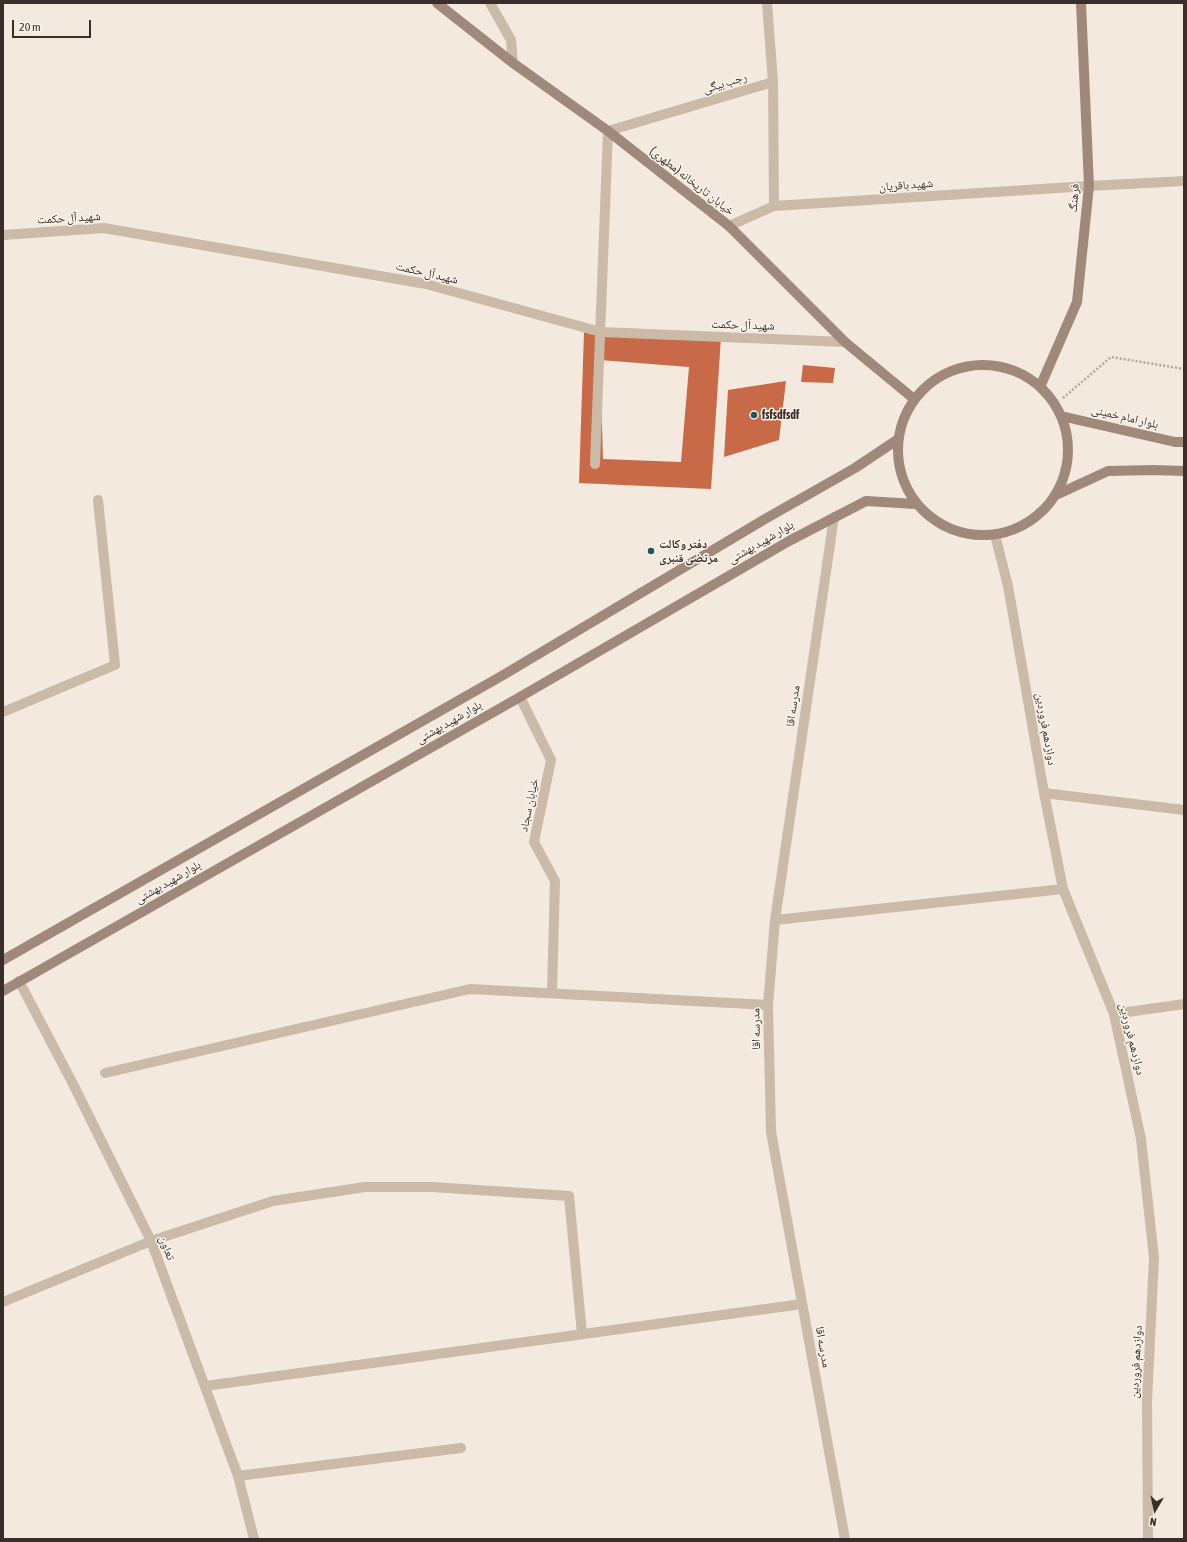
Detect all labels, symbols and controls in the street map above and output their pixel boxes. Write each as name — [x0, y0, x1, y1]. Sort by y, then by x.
scale bar — [14, 12, 93, 38]
text: 20 m — [19, 20, 41, 34]
street label: رجب بیگی — [701, 70, 749, 96]
street label: خیابان تاریخانه (مطهری) — [647, 144, 737, 218]
street label: شهید باقریان — [878, 176, 934, 194]
street label: فرهنگ — [1066, 183, 1082, 213]
street label: شهید آل حکمت — [37, 209, 101, 227]
street label: شهید آل حکمت — [394, 259, 460, 287]
street label: شهید آل حکمت — [711, 317, 775, 333]
street label: بلوار امام خمینی — [1090, 402, 1160, 432]
place label: fsfsdfsdf — [762, 408, 799, 422]
marker: fsfsdfsdf — [749, 410, 759, 420]
street label: بلوار شهید بهشتی — [726, 517, 796, 567]
place label: دفتر وکالت مرتضی قنبری — [659, 537, 718, 565]
marker: دفتر وکالت مرتضی قنبری — [646, 546, 656, 556]
street label: مدرسه اقا — [783, 684, 803, 728]
street label: دوازدهم فروردین — [1033, 692, 1059, 766]
street label: بلوار شهید بهشتی — [414, 697, 484, 747]
street label: خیابان سجاد — [516, 777, 542, 833]
street label: بلوار شهید بهشتی — [133, 857, 203, 907]
street label: دوازدهم فروردین — [1116, 1002, 1148, 1076]
street label: مدرسه اقا — [748, 1008, 764, 1050]
street label: تعاون — [156, 1234, 178, 1262]
street label: مدرسه اقا — [812, 1325, 834, 1369]
street label: دوازدهم فروردین — [1127, 1325, 1145, 1399]
north arrow — [1135, 1490, 1175, 1530]
text: N — [1149, 1515, 1157, 1528]

